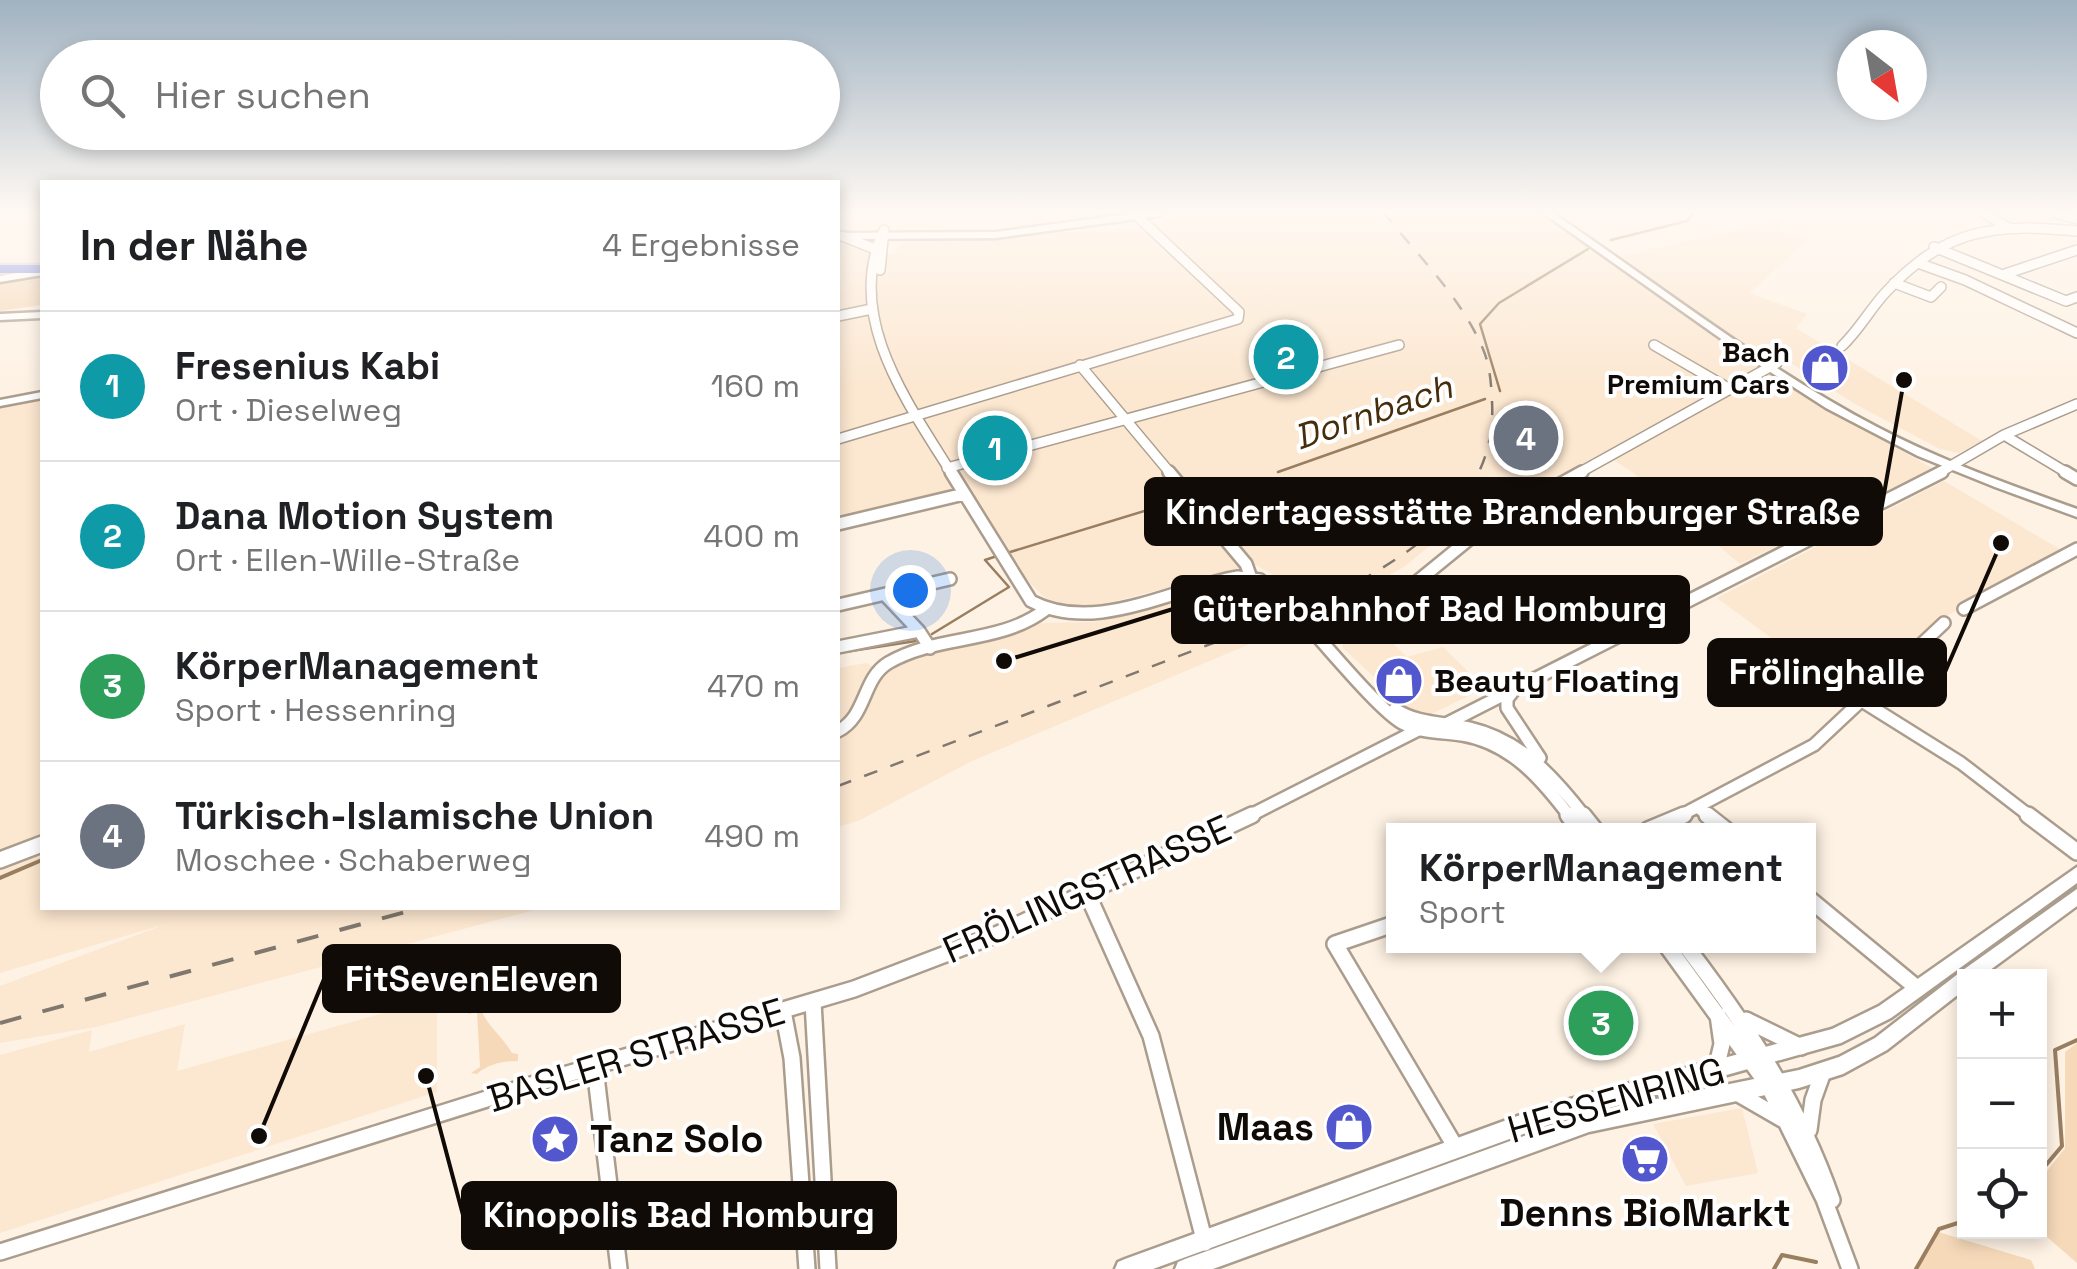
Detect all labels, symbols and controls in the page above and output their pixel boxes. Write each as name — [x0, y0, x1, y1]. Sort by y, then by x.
north arrow — [1837, 30, 1927, 120]
search box — [40, 40, 840, 150]
icon: search — [75, 68, 130, 123]
text: Hier suchen — [155, 71, 371, 119]
text: In der Nähe — [80, 219, 308, 272]
text: 4 Ergebnisse — [602, 225, 800, 265]
pin: 2 — [1254, 320, 1318, 394]
place label: Bach Premium Cars — [1607, 334, 1790, 402]
text: Fresenius Kabi — [175, 342, 440, 390]
shop icon: Bach Premium Cars — [1799, 342, 1851, 394]
water label: Dornbach — [1288, 364, 1458, 460]
text: 1 — [105, 366, 120, 406]
text: 160 m — [711, 366, 800, 406]
text: Ort · Dieselweg — [175, 390, 402, 430]
pin: 4 — [1494, 400, 1558, 476]
pin: 1 — [962, 410, 1028, 486]
callout: Kindertagesstätte Brandenburger Straße — [1146, 479, 1881, 544]
text: Kindertagesstätte Brandenburger Straße — [1165, 490, 1861, 534]
text: Dana Motion System — [175, 492, 554, 540]
text: 2 — [103, 516, 122, 556]
text: 400 m — [703, 516, 800, 556]
text: Ort · Ellen-Wille-Straße — [175, 540, 520, 580]
your location — [885, 565, 936, 616]
callout: Güterbahnhof Bad Homburg — [1173, 577, 1688, 642]
text: Güterbahnhof Bad Homburg — [1193, 587, 1667, 631]
callout: Frölinghalle — [1709, 640, 1945, 705]
text: KörperManagement — [175, 642, 539, 690]
text: Frölinghalle — [1729, 650, 1925, 694]
shop icon: Beauty Floating — [1373, 655, 1425, 707]
place label: Beauty Floating — [1434, 661, 1680, 701]
text: 3 — [103, 666, 122, 706]
text: 470 m — [707, 666, 800, 706]
text: Sport · Hessenring — [175, 690, 457, 730]
text: Türkisch-Islamische Union — [175, 792, 654, 840]
street label: FRÖLINGSTRASSE — [935, 804, 1239, 974]
text: 4 — [102, 816, 123, 856]
text: 490 m — [704, 816, 800, 856]
popup — [1386, 823, 1816, 953]
text: Moschee · Schaberweg — [175, 840, 532, 880]
text: KörperManagement — [1419, 844, 1783, 892]
text: Sport — [1419, 892, 1506, 932]
callout: FitSevenEleven — [324, 946, 619, 1011]
text: FitSevenEleven — [345, 957, 599, 1001]
map controls — [1957, 969, 2047, 1239]
button: + — [1957, 969, 2047, 1059]
pin: 3 — [1568, 986, 1634, 1060]
street label: BASLER STRASSE — [482, 987, 790, 1123]
street label: HESSENRING — [1502, 1046, 1730, 1154]
button: − — [1957, 1059, 2047, 1149]
shop icon: Maas — [1323, 1101, 1375, 1153]
place label: Maas — [1217, 1103, 1314, 1151]
place icon: Tanz Solo — [529, 1113, 581, 1165]
place label: Tanz Solo — [590, 1115, 763, 1163]
supermarket icon: Denns BioMarkt — [1619, 1133, 1671, 1185]
button: locate — [1957, 1149, 2047, 1239]
callout: Kinopolis Bad Homburg — [463, 1183, 895, 1248]
place label: Denns BioMarkt — [1499, 1189, 1791, 1237]
text: Kinopolis Bad Homburg — [483, 1193, 875, 1237]

